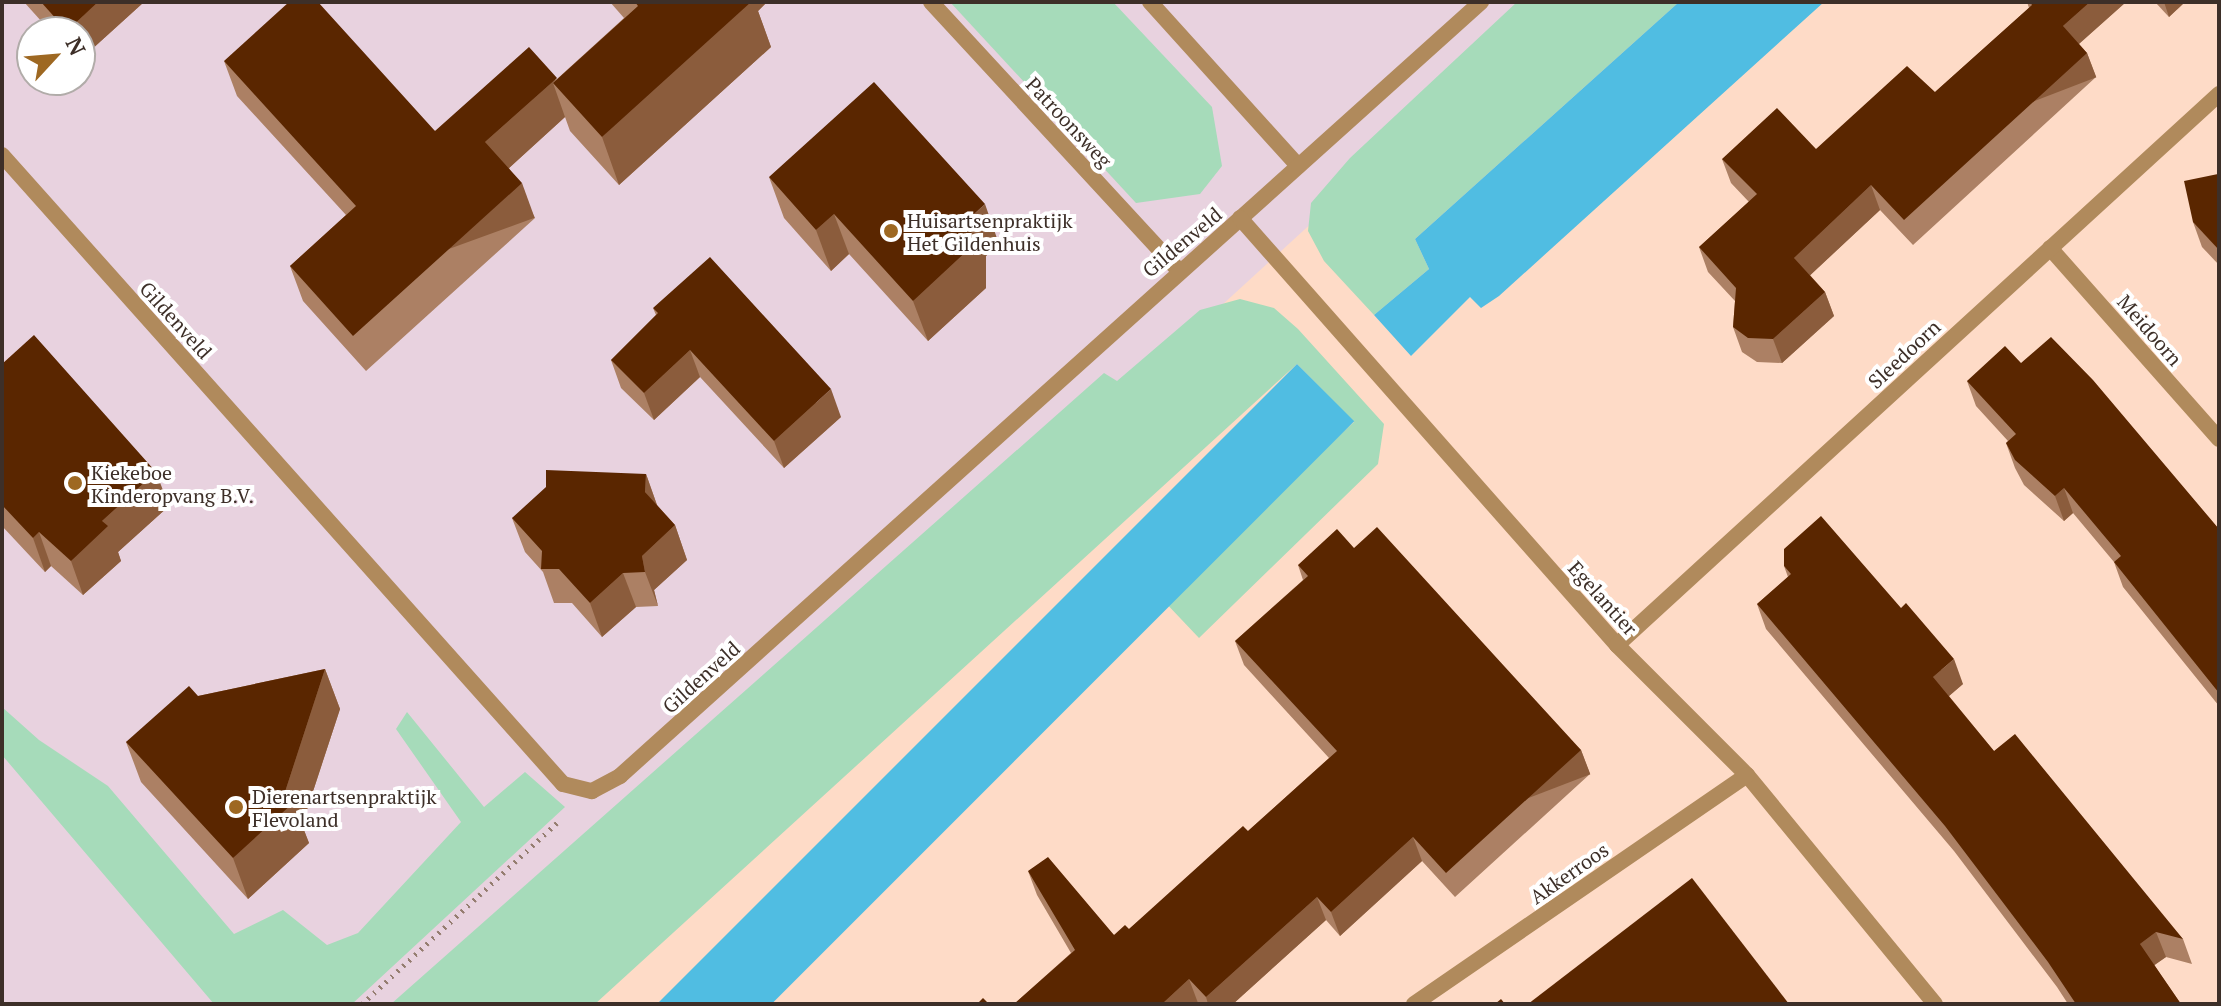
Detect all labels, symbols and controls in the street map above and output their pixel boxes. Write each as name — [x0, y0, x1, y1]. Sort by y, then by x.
north arrow — [16, 16, 96, 96]
text: N — [60, 32, 93, 60]
street label: Patroonsweg — [1021, 72, 1117, 172]
street label: Gildenveld — [1138, 202, 1226, 282]
place label: Huisartsenpraktijk Het Gildenhuis — [907, 208, 1072, 255]
marker: Huisartsenpraktijk Het Gildenhuis — [882, 222, 900, 240]
street label: Gildenveld — [135, 276, 217, 364]
street label: Meidoorn — [2113, 290, 2187, 370]
street label: Sleedoorn — [1863, 315, 1945, 393]
place label: Kiekeboe Kinderopvang B.V. — [91, 460, 254, 507]
marker: Kiekeboe Kinderopvang B.V. — [66, 474, 84, 492]
street label: Egelantier — [1564, 556, 1642, 640]
street label: Gildenveld — [657, 636, 745, 718]
place label: Dierenartsenpraktijk Flevoland — [252, 784, 437, 831]
marker: Dierenartsenpraktijk Flevoland — [227, 798, 245, 816]
street label: Akkerroos — [1525, 837, 1613, 909]

